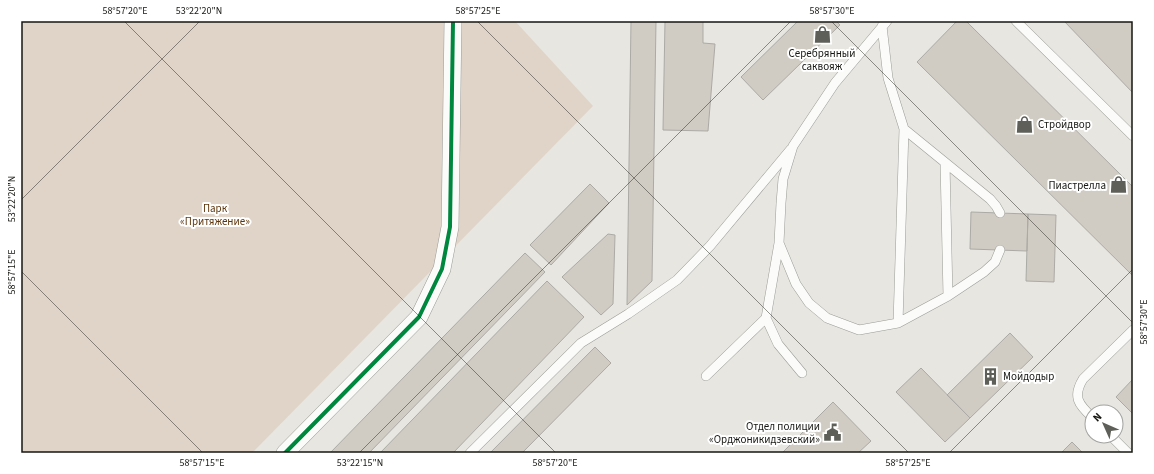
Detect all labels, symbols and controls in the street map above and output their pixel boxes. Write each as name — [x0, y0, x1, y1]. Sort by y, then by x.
text: 58°57'20"E — [102, 4, 148, 18]
text: 53°22'20"N — [176, 4, 222, 18]
text: 58°57'25"E — [455, 4, 501, 18]
text: 58°57'30"E — [809, 4, 855, 18]
shop icon: Серебрянный саквояж — [812, 25, 832, 45]
place label: Серебрянный саквояж — [788, 46, 856, 74]
shop icon: Стройдвор — [1015, 114, 1035, 134]
place label: Стройдвор — [1038, 117, 1091, 132]
shop icon: Пиастрелла — [1109, 175, 1129, 195]
text: 53°22'20"N — [5, 176, 19, 222]
place label: Пиастрелла — [1048, 178, 1106, 193]
park label: Парк «Притяжение» — [180, 201, 250, 229]
text: 58°57'15"E — [5, 249, 19, 295]
text: 58°57'30"E — [1137, 299, 1151, 345]
building icon: Мойдодыр — [980, 366, 1000, 386]
place label: Мойдодыр — [1003, 369, 1054, 384]
north arrow — [1084, 404, 1124, 444]
text: N — [1089, 409, 1105, 425]
place label: Отдел полиции «Орджоникидзевский» — [709, 419, 820, 447]
public building icon: Отдел полиции «Орджоникидзевский» — [823, 422, 843, 442]
text: 58°57'15"E — [179, 456, 225, 470]
text: 53°22'15"N — [337, 456, 383, 470]
text: 58°57'20"E — [532, 456, 578, 470]
text: 58°57'25"E — [885, 456, 931, 470]

